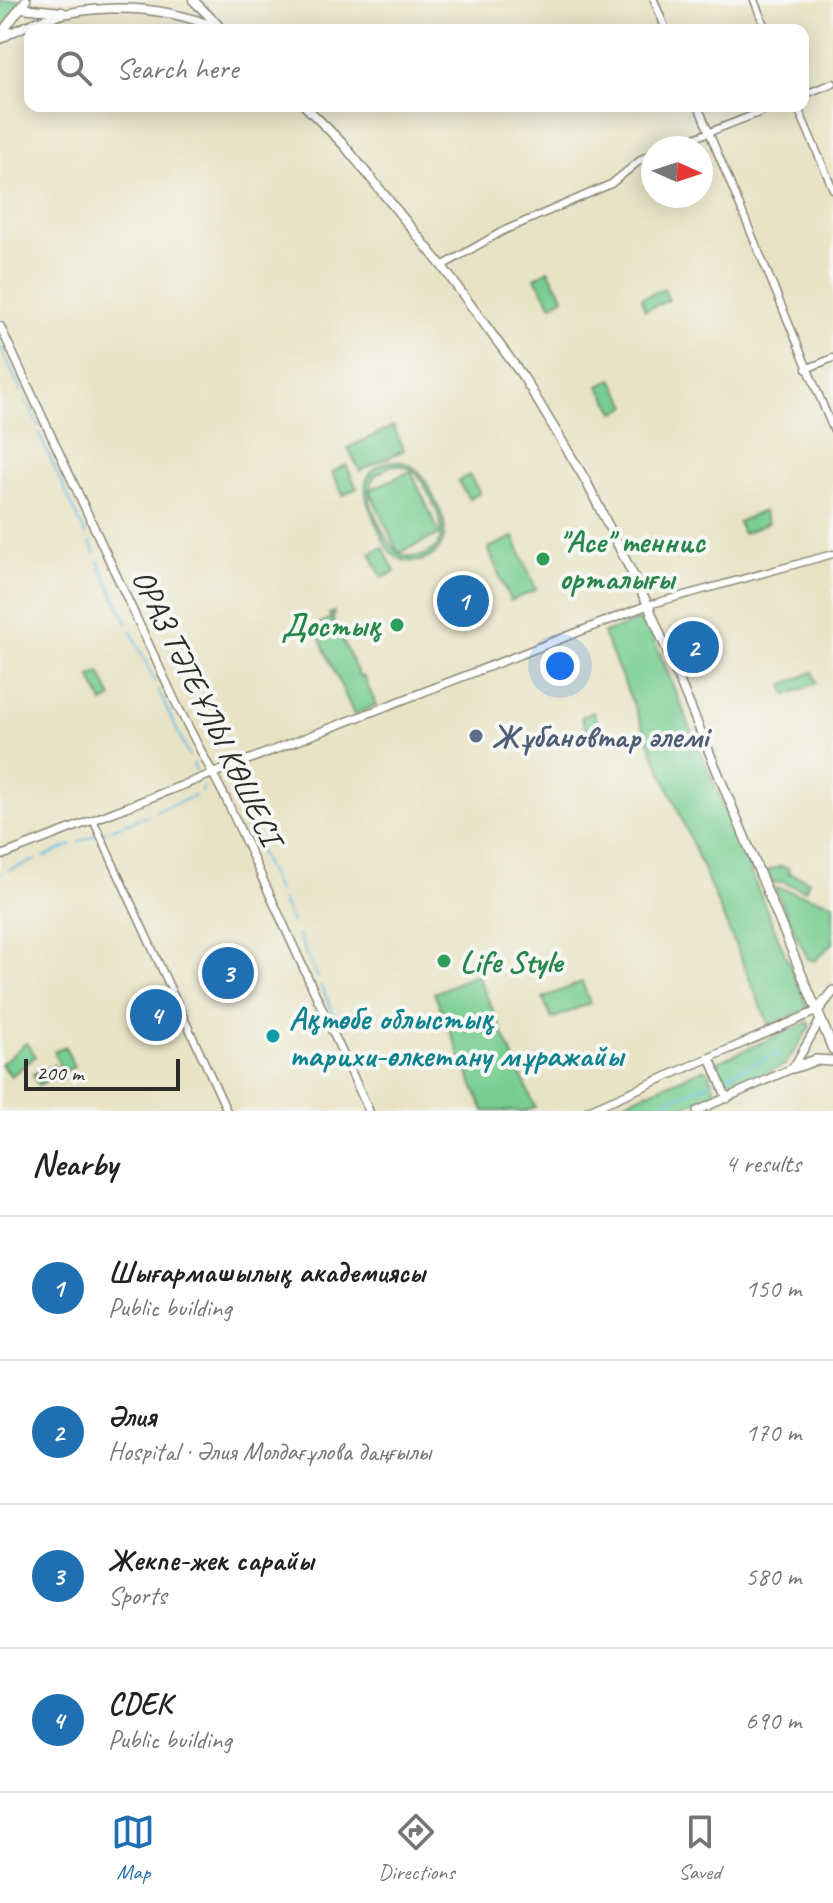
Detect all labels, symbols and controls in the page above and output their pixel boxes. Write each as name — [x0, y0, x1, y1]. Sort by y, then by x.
search box — [24, 24, 809, 112]
icon: search — [52, 46, 96, 90]
text: Search here — [116, 49, 238, 87]
north arrow — [641, 136, 713, 208]
place label: "Ace" теннис орталығы — [559, 521, 707, 599]
marker: "Ace" теннис орталығы — [534, 550, 552, 568]
street label: ОРАЗ ТӘТЕҰЛЫ КӨШЕСІ — [123, 563, 295, 858]
pin: 1 — [437, 571, 489, 631]
place label: Достық — [281, 605, 383, 646]
marker: Достық — [388, 616, 406, 634]
pin: 2 — [667, 617, 719, 677]
your location — [540, 646, 580, 686]
place label: Жұбановтар әлемі — [492, 716, 712, 757]
marker: Жұбановтар әлемі — [467, 727, 485, 745]
place label: Life Style — [460, 941, 565, 982]
pin: 3 — [202, 943, 254, 1003]
marker: Life Style — [435, 952, 453, 970]
pin: 4 — [130, 985, 182, 1045]
place label: Ақтөбе облыстық тарихи-өлкетану мұражайы — [289, 998, 626, 1076]
marker: Ақтөбе облыстық тарихи-өлкетану мұражайы — [264, 1027, 282, 1045]
scale bar — [24, 1055, 180, 1091]
text: 200 m — [36, 1059, 83, 1087]
text: Nearby — [32, 1142, 118, 1185]
text: 4 results — [725, 1147, 801, 1180]
text: Шығармашылық академиясы — [108, 1253, 425, 1291]
text: 1 — [52, 1272, 64, 1305]
text: 150 m — [745, 1272, 801, 1305]
text: Public building — [108, 1291, 231, 1324]
text: Әлия — [108, 1397, 156, 1435]
text: 2 — [52, 1416, 64, 1449]
text: 170 m — [745, 1416, 801, 1449]
text: Hospital · Әлия Молдағұлова даңғылы — [108, 1435, 431, 1468]
text: Жекпе-жек сарайы — [108, 1541, 314, 1579]
text: 3 — [52, 1560, 64, 1593]
text: 580 m — [745, 1560, 801, 1593]
text: Sports — [108, 1579, 166, 1612]
text: CDEK — [108, 1685, 171, 1723]
text: 4 — [52, 1704, 64, 1737]
text: 690 m — [745, 1704, 801, 1737]
text: Public building — [108, 1723, 231, 1756]
tab: Map — [111, 1810, 155, 1886]
tab: Directions — [378, 1810, 455, 1886]
tab: Saved — [678, 1810, 722, 1886]

